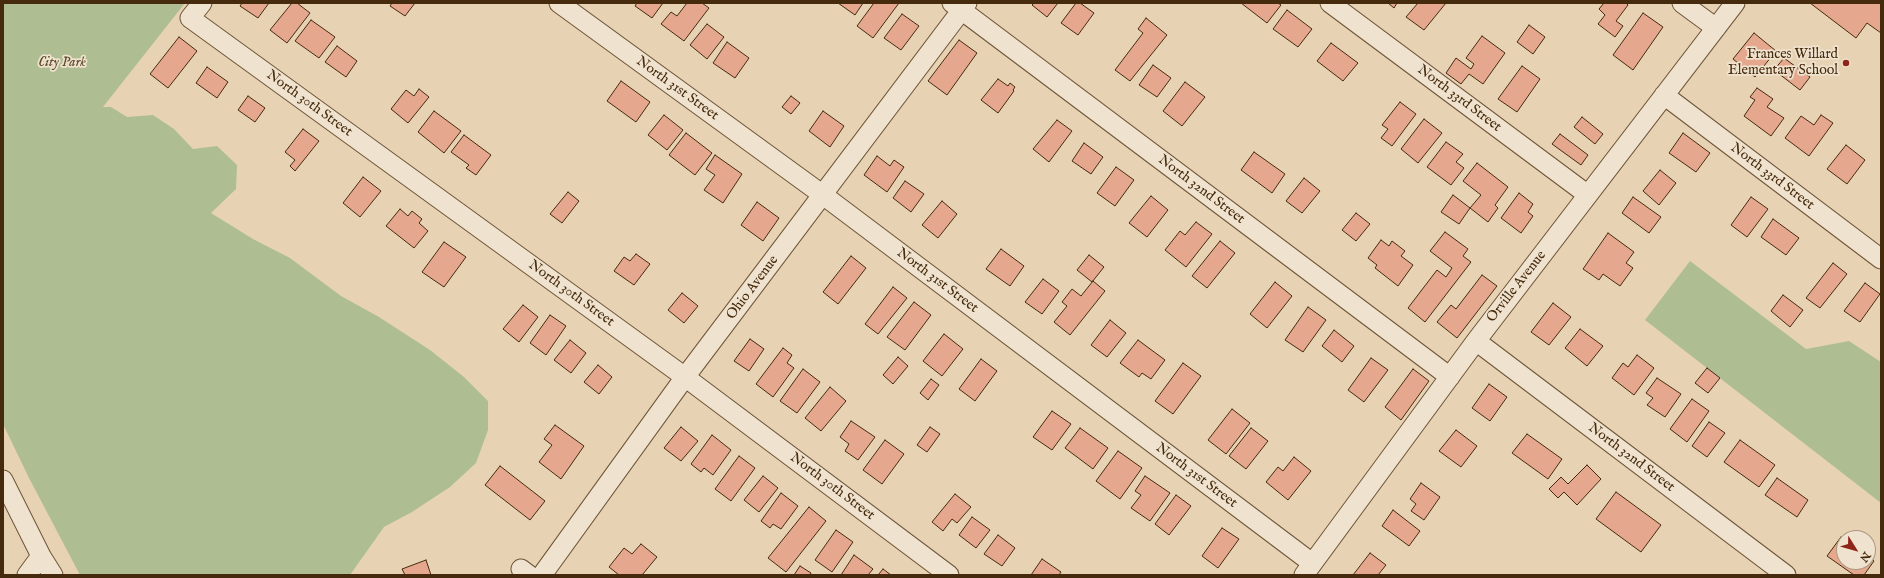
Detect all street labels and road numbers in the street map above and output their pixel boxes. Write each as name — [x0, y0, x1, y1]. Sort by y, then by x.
street label: North 31st Street — [633, 53, 721, 125]
street label: North 33rd Street — [1414, 62, 1504, 136]
street label: North 30th Street — [263, 67, 355, 141]
street label: North 33rd Street — [1727, 140, 1817, 214]
street label: North 32nd Street — [1154, 152, 1248, 228]
street label: North 31st Street — [893, 245, 981, 317]
street label: Orville Avenue — [1484, 248, 1550, 326]
street label: Ohio Avenue — [723, 253, 783, 323]
street label: North 30th Street — [525, 257, 617, 331]
street label: North 32nd Street — [1584, 420, 1678, 496]
street label: North 31st Street — [1152, 440, 1240, 512]
street label: North 30th Street — [786, 450, 878, 524]

